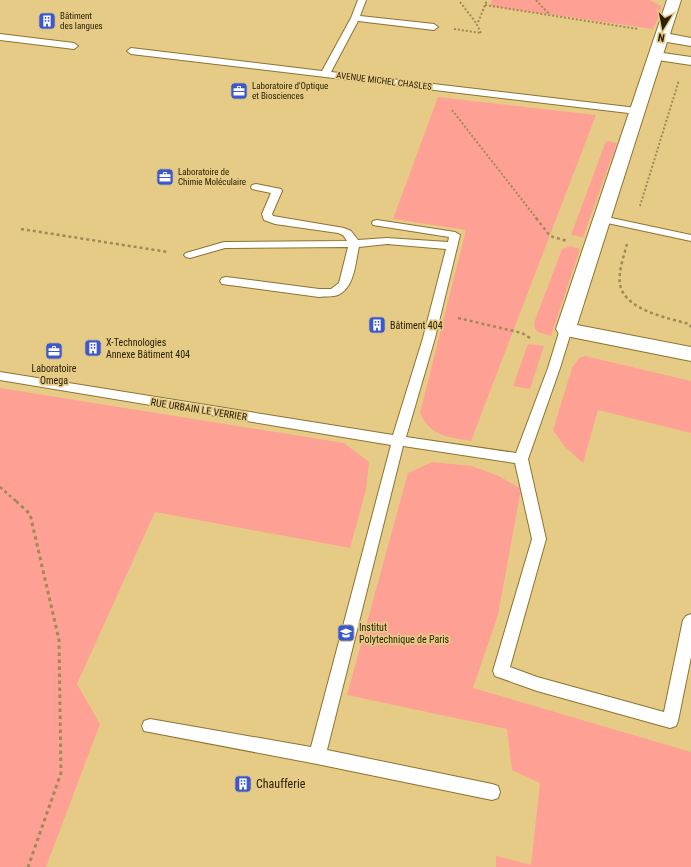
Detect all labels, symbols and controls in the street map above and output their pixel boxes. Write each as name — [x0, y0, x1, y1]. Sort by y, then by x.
north arrow — [643, 8, 683, 48]
building icon: Bâtiment des langues — [37, 11, 57, 31]
place label: Bâtiment des langues — [60, 11, 103, 31]
text: N — [657, 30, 666, 44]
street label: AVENUE MICHEL CHASLES — [336, 70, 433, 92]
office icon: Laboratoire d'Optique et Biosciences — [229, 81, 249, 101]
place label: Laboratoire d'Optique et Biosciences — [252, 81, 328, 101]
office icon: Laboratoire de Chimie Moléculaire — [155, 167, 175, 187]
place label: Laboratoire de Chimie Moléculaire — [178, 167, 246, 187]
building icon: Bâtiment 404 — [367, 315, 387, 335]
place label: Bâtiment 404 — [390, 320, 443, 331]
place label: X-Technologies Annexe Bâtiment 404 — [106, 337, 190, 360]
building icon: X-Technologies Annexe Bâtiment 404 — [83, 338, 103, 358]
office icon: Laboratoire Omega — [44, 341, 64, 361]
place label: Laboratoire Omega — [32, 363, 77, 386]
street label: RUE URBAIN LE VERRIER — [150, 396, 249, 423]
place label: Institut Polytechnique de Paris — [359, 622, 450, 645]
school or university icon: Institut Polytechnique de Paris — [336, 623, 356, 643]
building icon: Chaufferie — [233, 774, 253, 794]
place label: Chaufferie — [256, 777, 306, 791]

